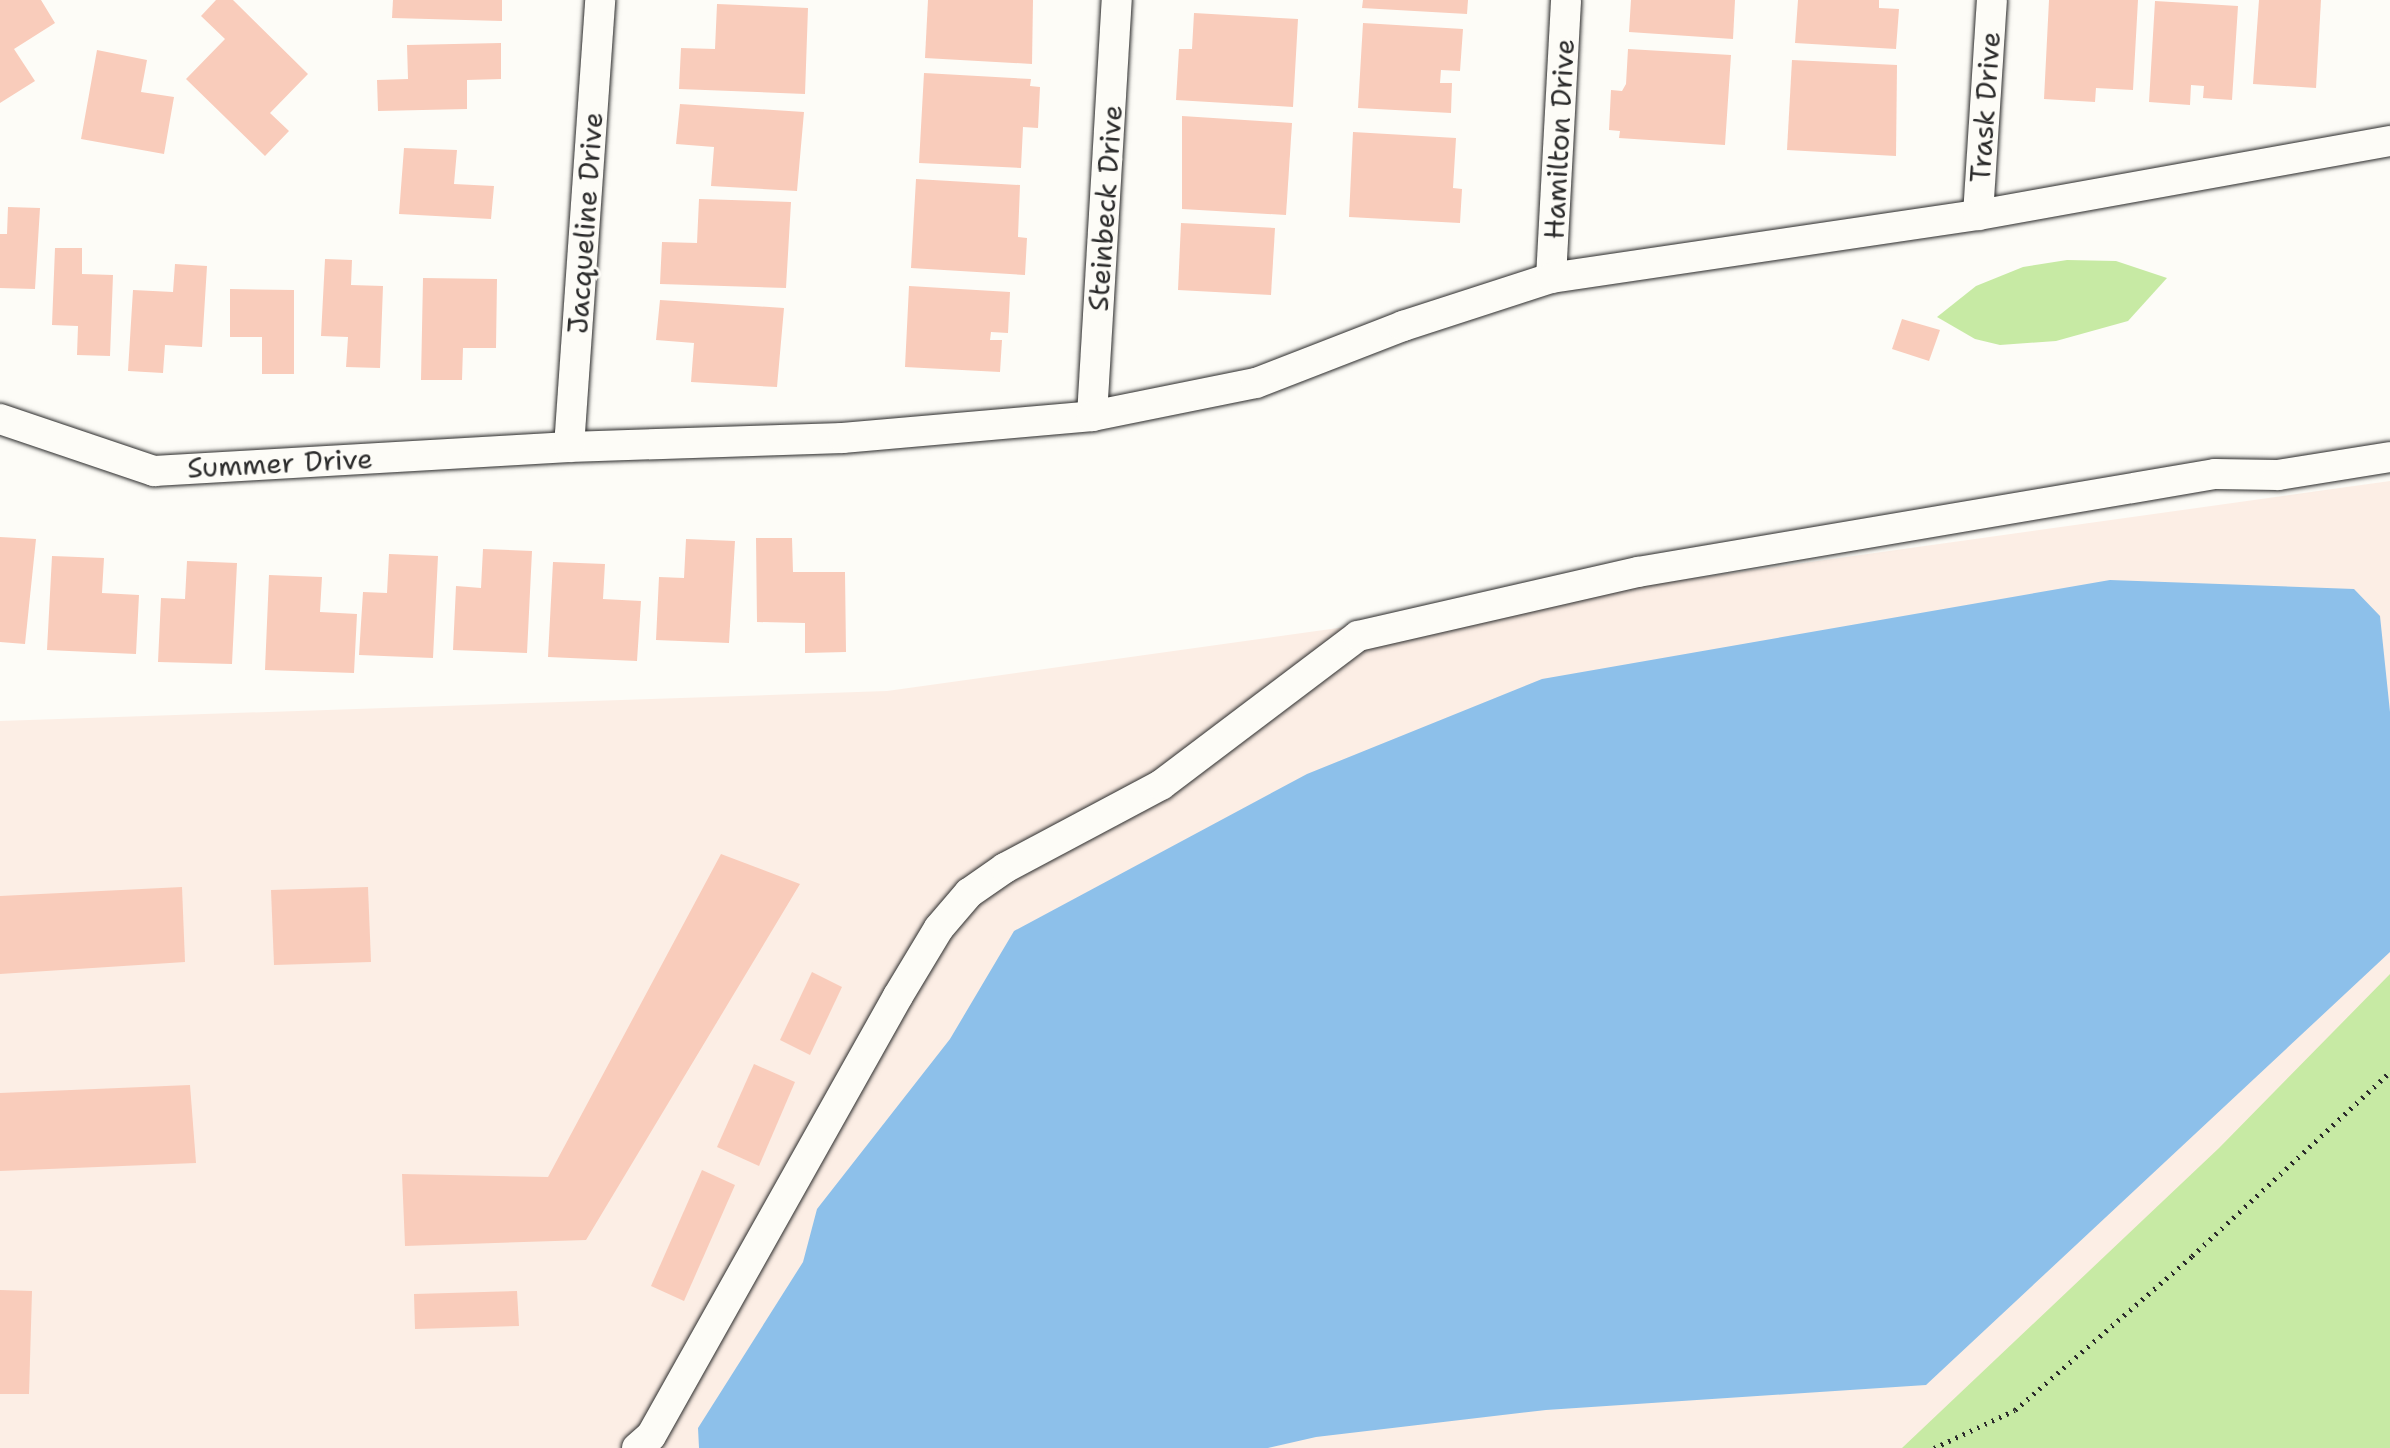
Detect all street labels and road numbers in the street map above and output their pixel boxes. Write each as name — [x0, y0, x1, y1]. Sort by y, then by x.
street label: Trask Drive — [1963, 30, 2007, 184]
street label: Hamilton Drive — [1537, 38, 1581, 240]
street label: Steinbeck Drive — [1081, 104, 1129, 312]
street label: Jacqueline Drive — [560, 111, 610, 335]
street label: Summer Drive — [186, 441, 374, 485]

